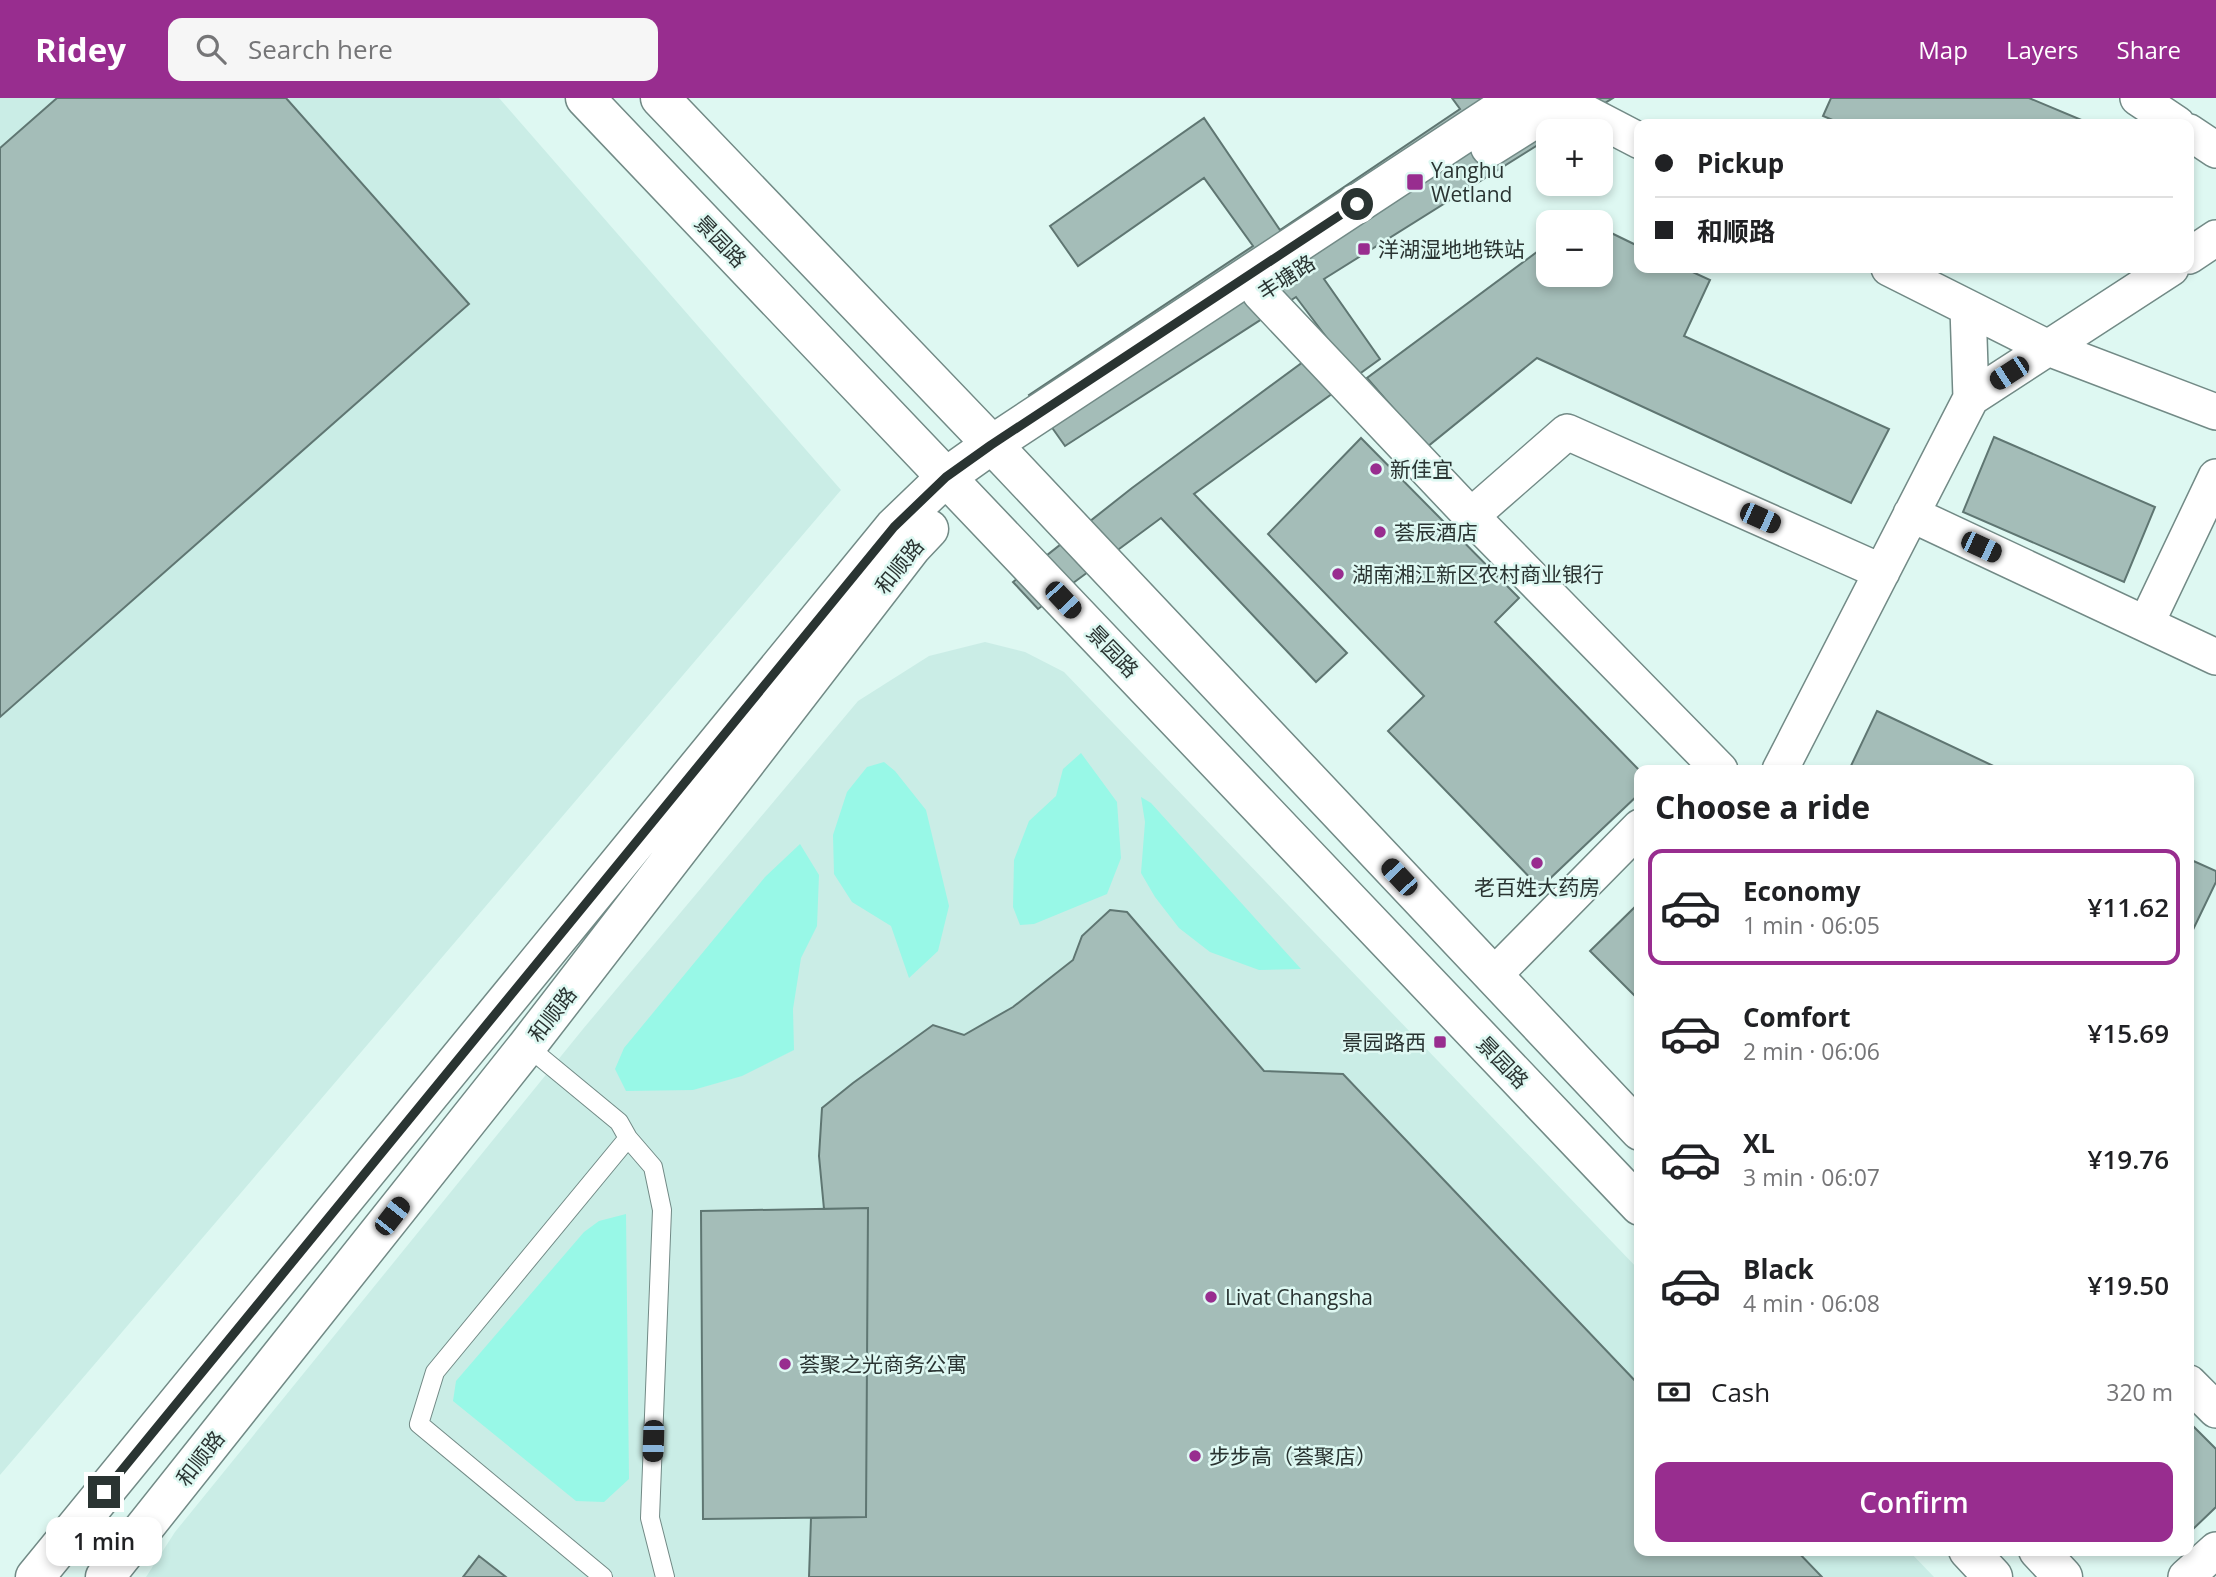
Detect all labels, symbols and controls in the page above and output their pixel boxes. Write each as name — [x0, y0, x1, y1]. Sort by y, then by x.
search box — [168, 18, 658, 81]
text: Ridey — [35, 27, 126, 72]
icon: search — [192, 30, 230, 68]
text: Search here — [248, 31, 393, 67]
text: Map — [1918, 33, 1968, 66]
text: Layers — [2006, 33, 2079, 66]
text: Share — [2117, 33, 2181, 66]
map controls — [1536, 119, 1613, 287]
button: + — [1536, 119, 1613, 196]
text: Pickup — [1697, 145, 1784, 181]
place label: Yanghu Wetland — [1431, 156, 1512, 208]
marker: Yanghu Wetland — [1405, 172, 1425, 192]
route start — [1341, 188, 1373, 220]
street label: 景园路 — [689, 209, 753, 273]
button: − — [1536, 210, 1613, 287]
text: 和顺路 — [1697, 213, 1775, 249]
place label: 洋湖湿地地铁站 — [1378, 235, 1525, 263]
marker: 洋湖湿地地铁站 — [1356, 241, 1372, 257]
street label: 丰塘路 — [1252, 248, 1320, 306]
car — [1986, 353, 2033, 393]
place label: 新佳宜 — [1390, 455, 1453, 483]
marker: 新佳宜 — [1368, 461, 1384, 477]
car — [1737, 500, 1784, 536]
place label: 荟辰酒店 — [1394, 518, 1478, 546]
marker: 荟辰酒店 — [1372, 524, 1388, 540]
car — [1958, 529, 2005, 565]
street label: 和顺路 — [868, 533, 930, 599]
place label: 湖南湘江新区农村商业银行 — [1352, 560, 1604, 588]
marker: 湖南湘江新区农村商业银行 — [1330, 566, 1346, 582]
car — [1041, 577, 1086, 623]
street label: 景园路 — [1081, 619, 1145, 683]
text: Choose a ride — [1655, 785, 1870, 828]
car — [1377, 854, 1422, 900]
marker: 老百姓大药房 — [1529, 855, 1545, 871]
place label: 老百姓大药房 — [1474, 873, 1600, 901]
text: Economy — [1743, 873, 1861, 909]
icon: car — [1659, 876, 1722, 939]
text: ¥11.62 — [2088, 889, 2169, 925]
text: 1 min · 06:05 — [1743, 909, 1880, 941]
street label: 和顺路 — [522, 981, 582, 1047]
text: Comfort — [1743, 999, 1850, 1035]
icon: car — [1659, 1002, 1722, 1065]
text: ¥15.69 — [2088, 1015, 2169, 1051]
place label: 景园路西 — [1342, 1028, 1426, 1056]
street label: 景园路 — [1471, 1030, 1535, 1094]
marker: 景园路西 — [1432, 1034, 1448, 1050]
text: 2 min · 06:06 — [1743, 1035, 1880, 1067]
text: XL — [1743, 1125, 1775, 1161]
icon: car — [1659, 1128, 1722, 1191]
text: ¥19.76 — [2088, 1141, 2169, 1177]
text: 3 min · 06:07 — [1743, 1161, 1880, 1193]
car — [371, 1193, 414, 1239]
text: Black — [1743, 1251, 1814, 1287]
icon: car — [1659, 1254, 1722, 1317]
text: ¥19.50 — [2088, 1267, 2169, 1303]
place label: Livat Changsha — [1225, 1283, 1373, 1311]
text: 4 min · 06:08 — [1743, 1287, 1880, 1319]
marker: Livat Changsha — [1203, 1289, 1219, 1305]
place label: 荟聚之光商务公寓 — [799, 1350, 967, 1378]
marker: 荟聚之光商务公寓 — [777, 1356, 793, 1372]
icon: cash — [1655, 1373, 1693, 1411]
text: Cash — [1711, 1374, 1770, 1410]
text: 320 m — [2106, 1376, 2173, 1408]
car — [642, 1420, 665, 1462]
street label: 和顺路 — [170, 1425, 230, 1491]
place label: 步步高（荟聚店） — [1209, 1442, 1377, 1470]
marker: 步步高（荟聚店） — [1187, 1448, 1203, 1464]
button: Confirm — [1655, 1462, 2173, 1542]
route end — [88, 1476, 120, 1508]
callout: 1 min — [46, 1516, 162, 1566]
text: 1 min — [73, 1525, 135, 1557]

